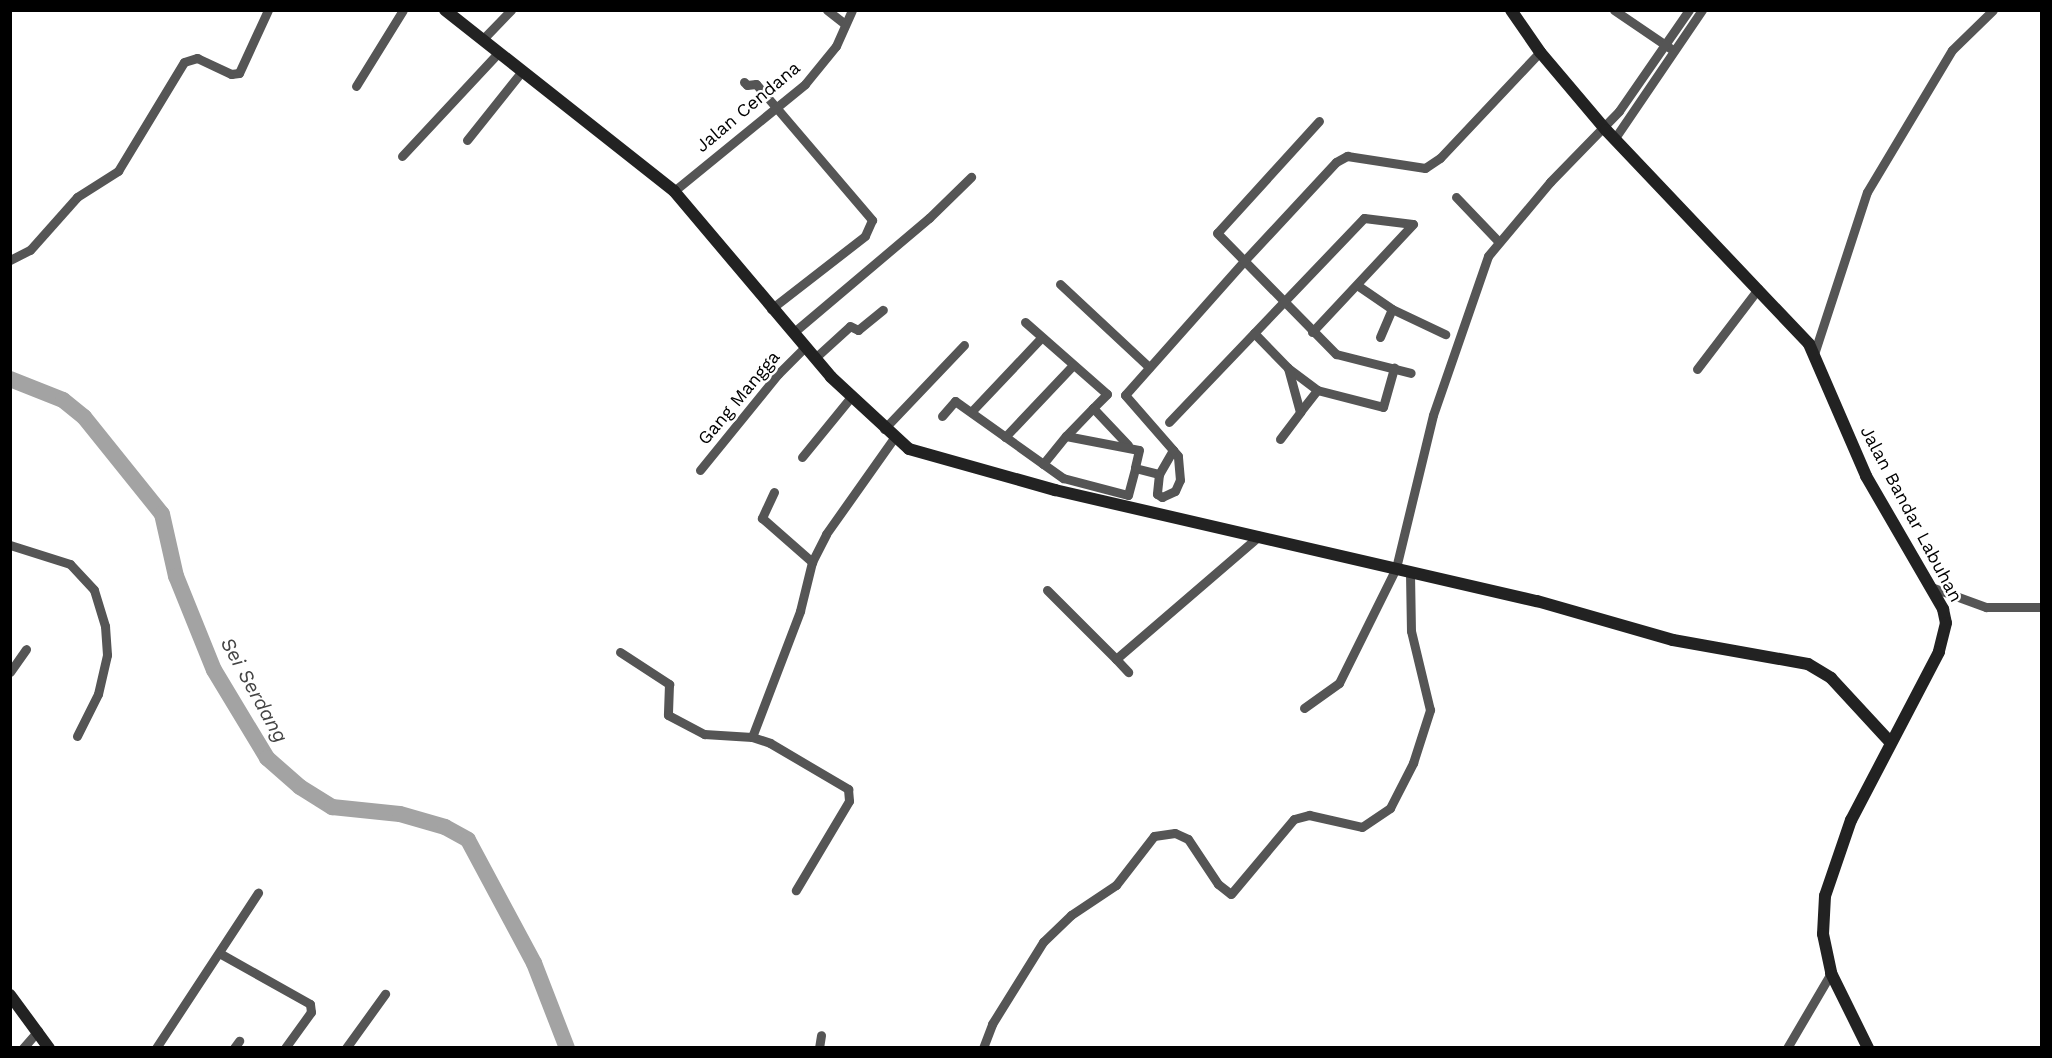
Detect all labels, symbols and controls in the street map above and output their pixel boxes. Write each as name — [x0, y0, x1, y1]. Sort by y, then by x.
street label: Jalan Cendana — [691, 57, 805, 157]
street label: Gang Mangga — [693, 347, 785, 449]
street label: Jalan Bandar Labuhan — [1855, 422, 1967, 606]
water label: Sei Serdang — [215, 633, 293, 747]

